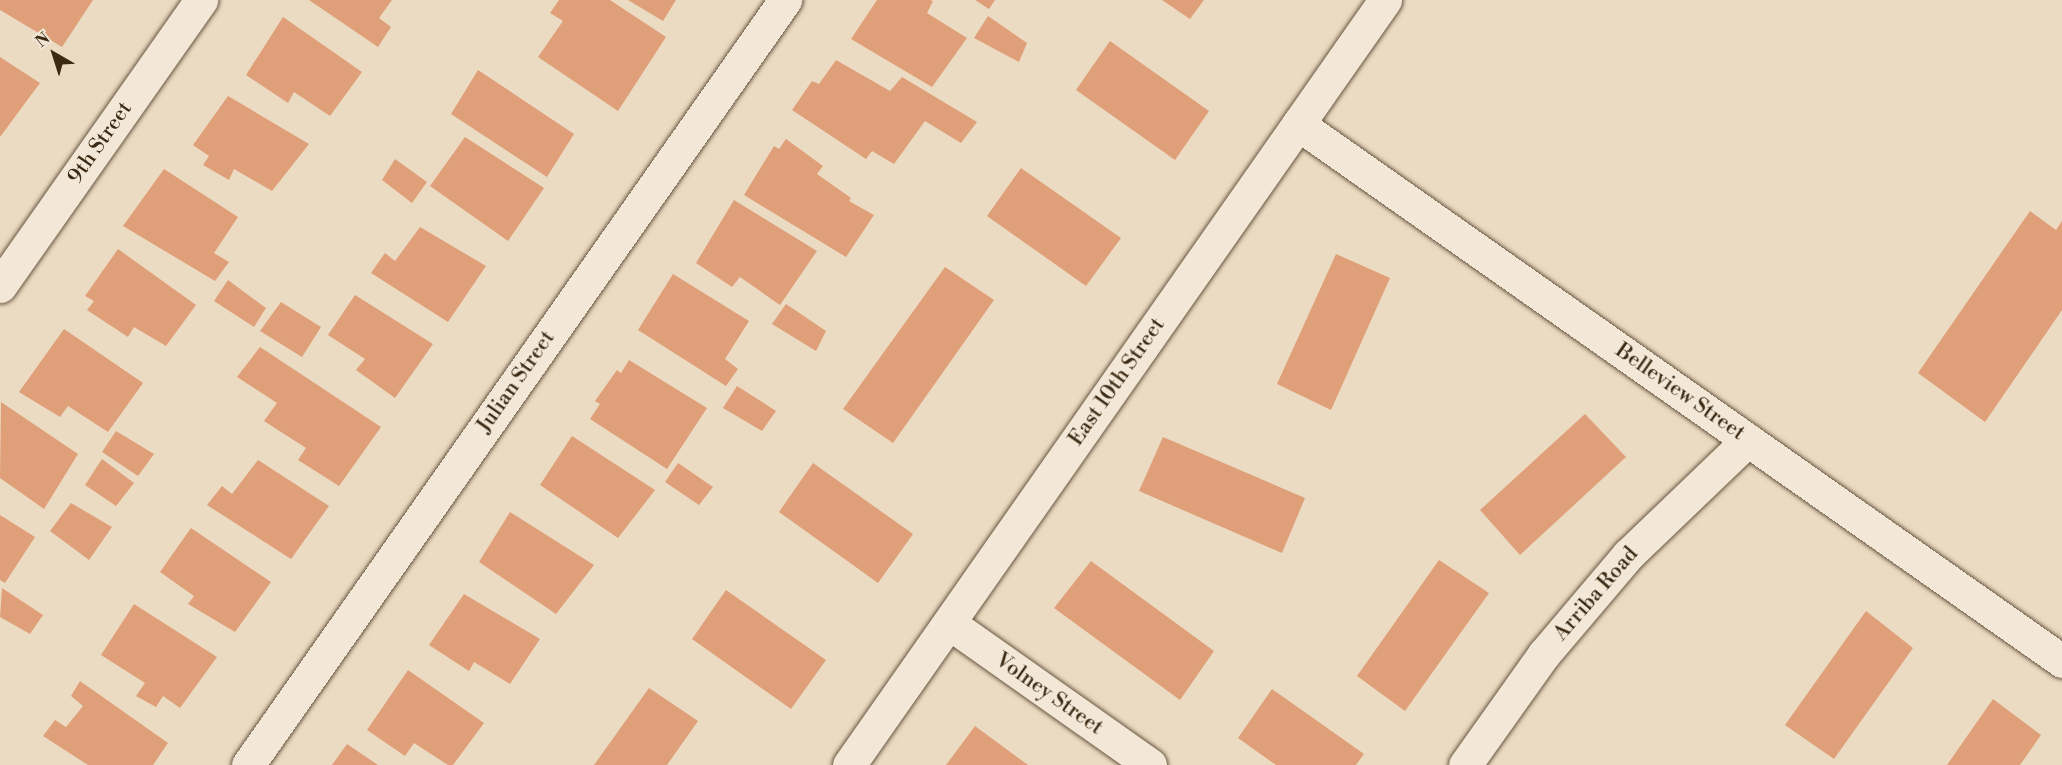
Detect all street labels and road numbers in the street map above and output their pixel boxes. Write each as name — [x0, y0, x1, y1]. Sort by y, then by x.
street label: 9th Street — [63, 97, 137, 189]
street label: East 10th Street — [1064, 313, 1170, 451]
street label: Julian Street — [472, 326, 560, 438]
street label: Belleview Street — [1610, 338, 1750, 446]
street label: Arriba Road — [1548, 542, 1644, 646]
street label: Volney Street — [990, 648, 1108, 740]

